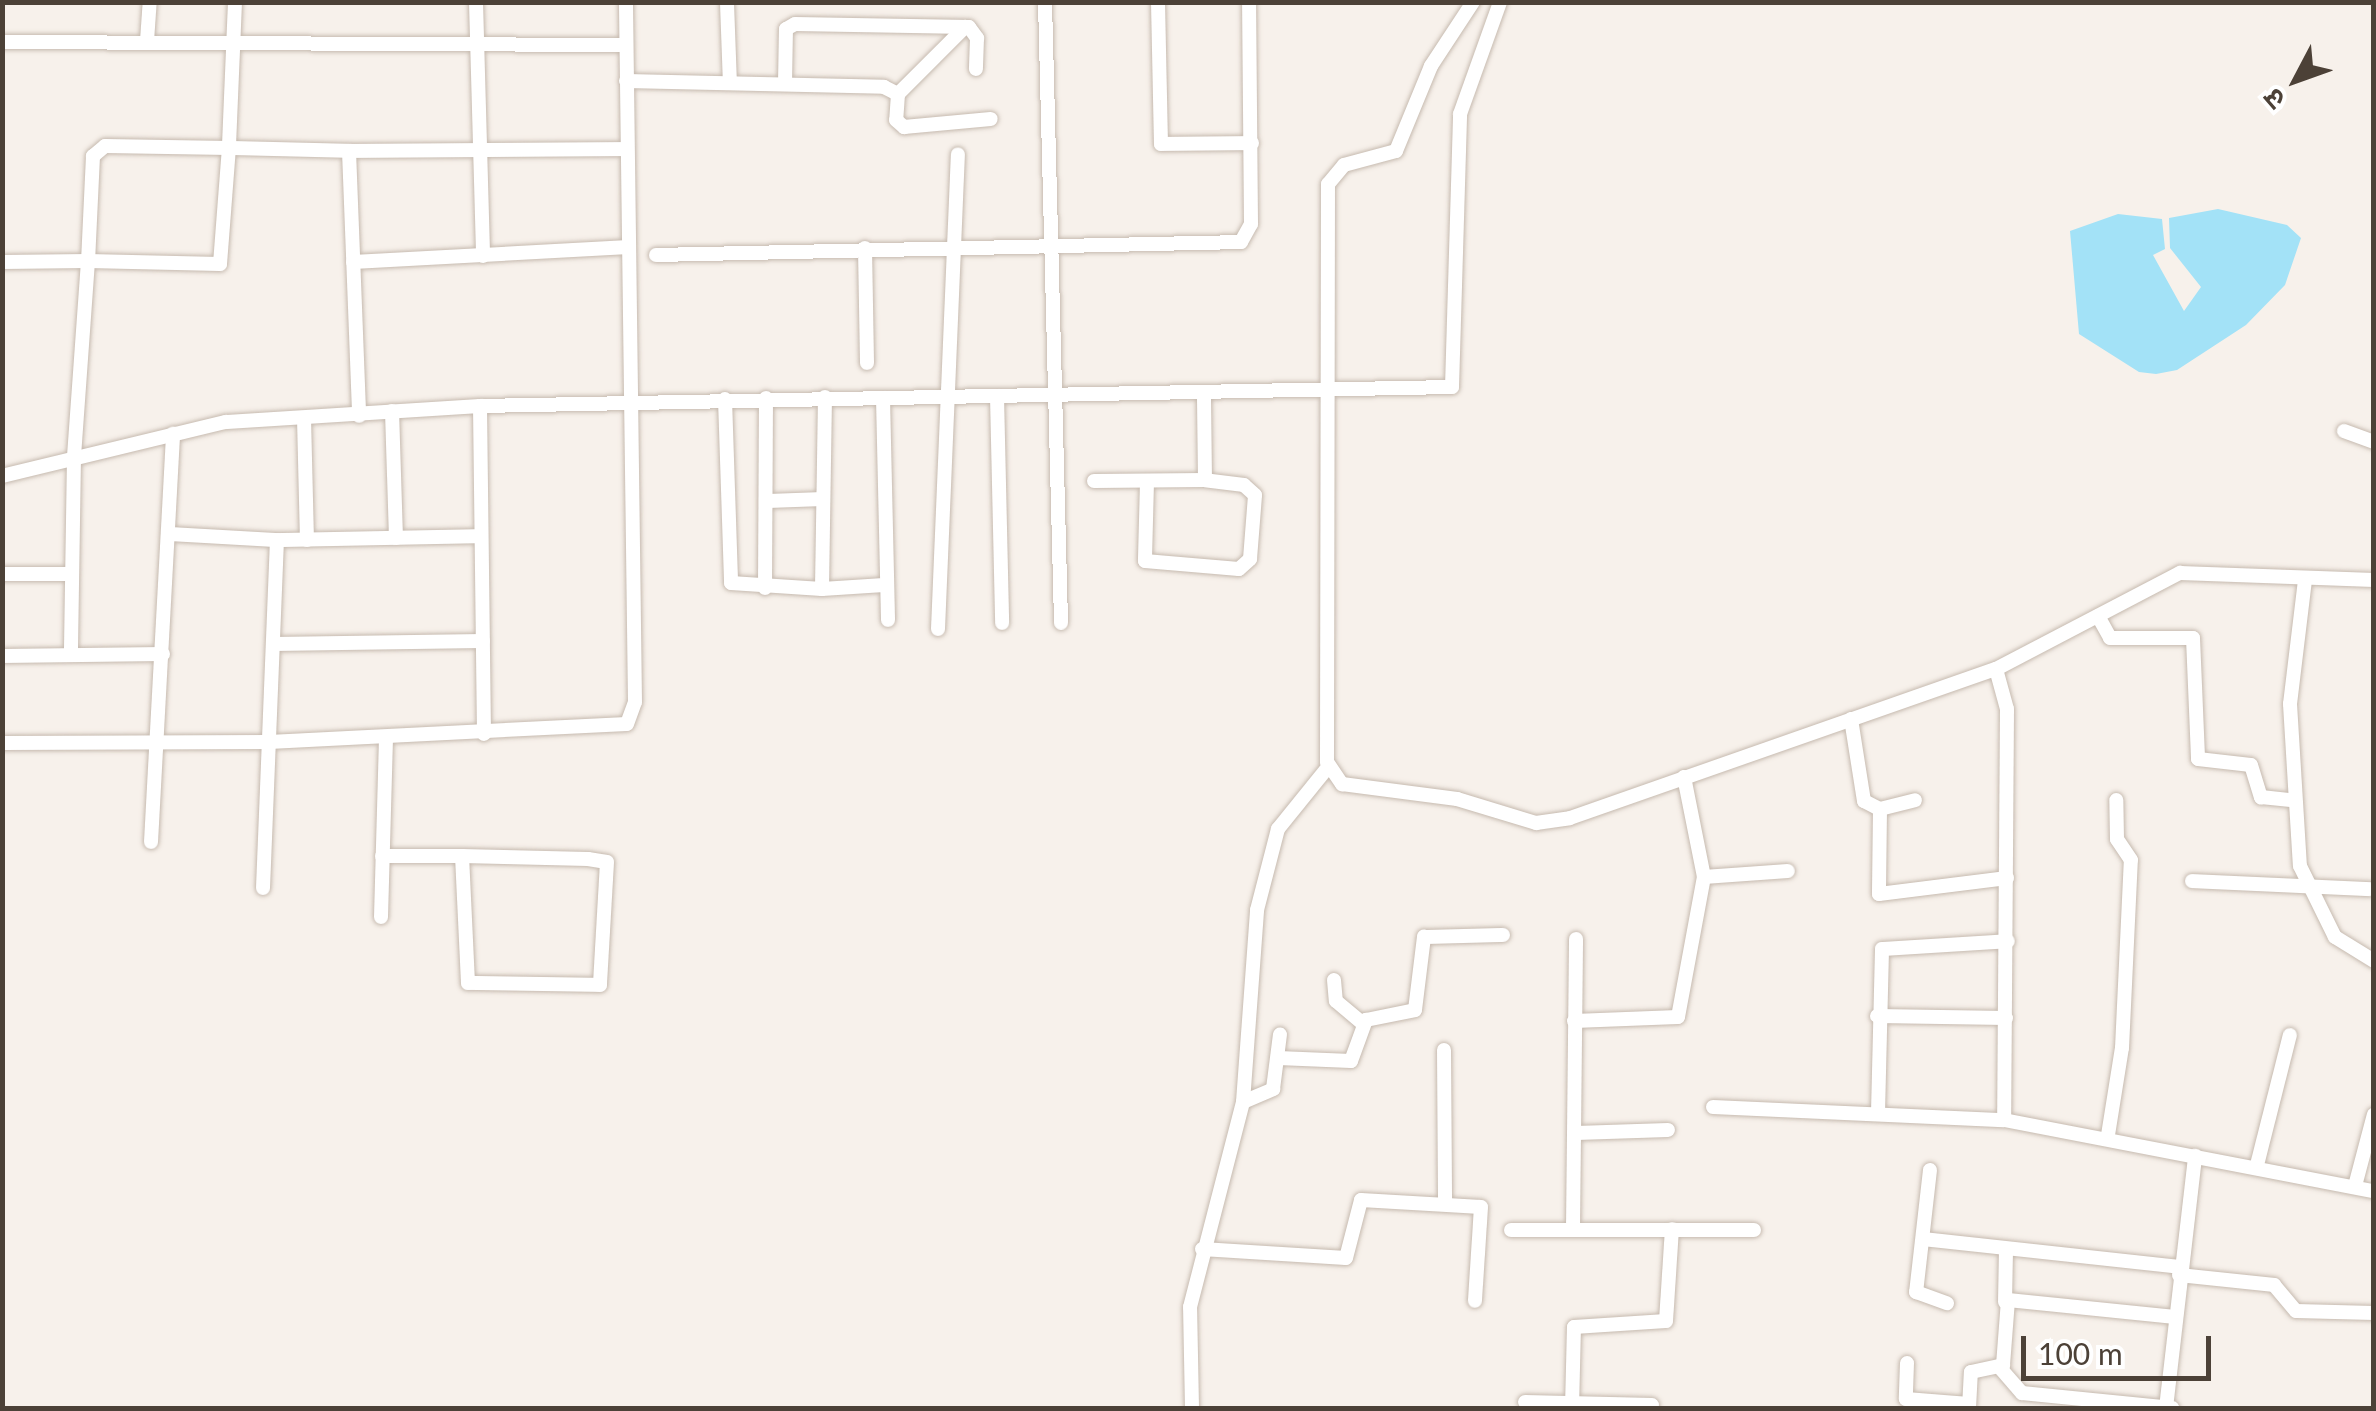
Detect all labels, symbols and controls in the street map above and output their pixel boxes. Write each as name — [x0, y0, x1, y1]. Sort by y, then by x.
north arrow — [2246, 30, 2346, 130]
text: उ — [2255, 82, 2292, 117]
scale bar — [2026, 1316, 2216, 1378]
text: 100 m — [2038, 1335, 2123, 1371]

